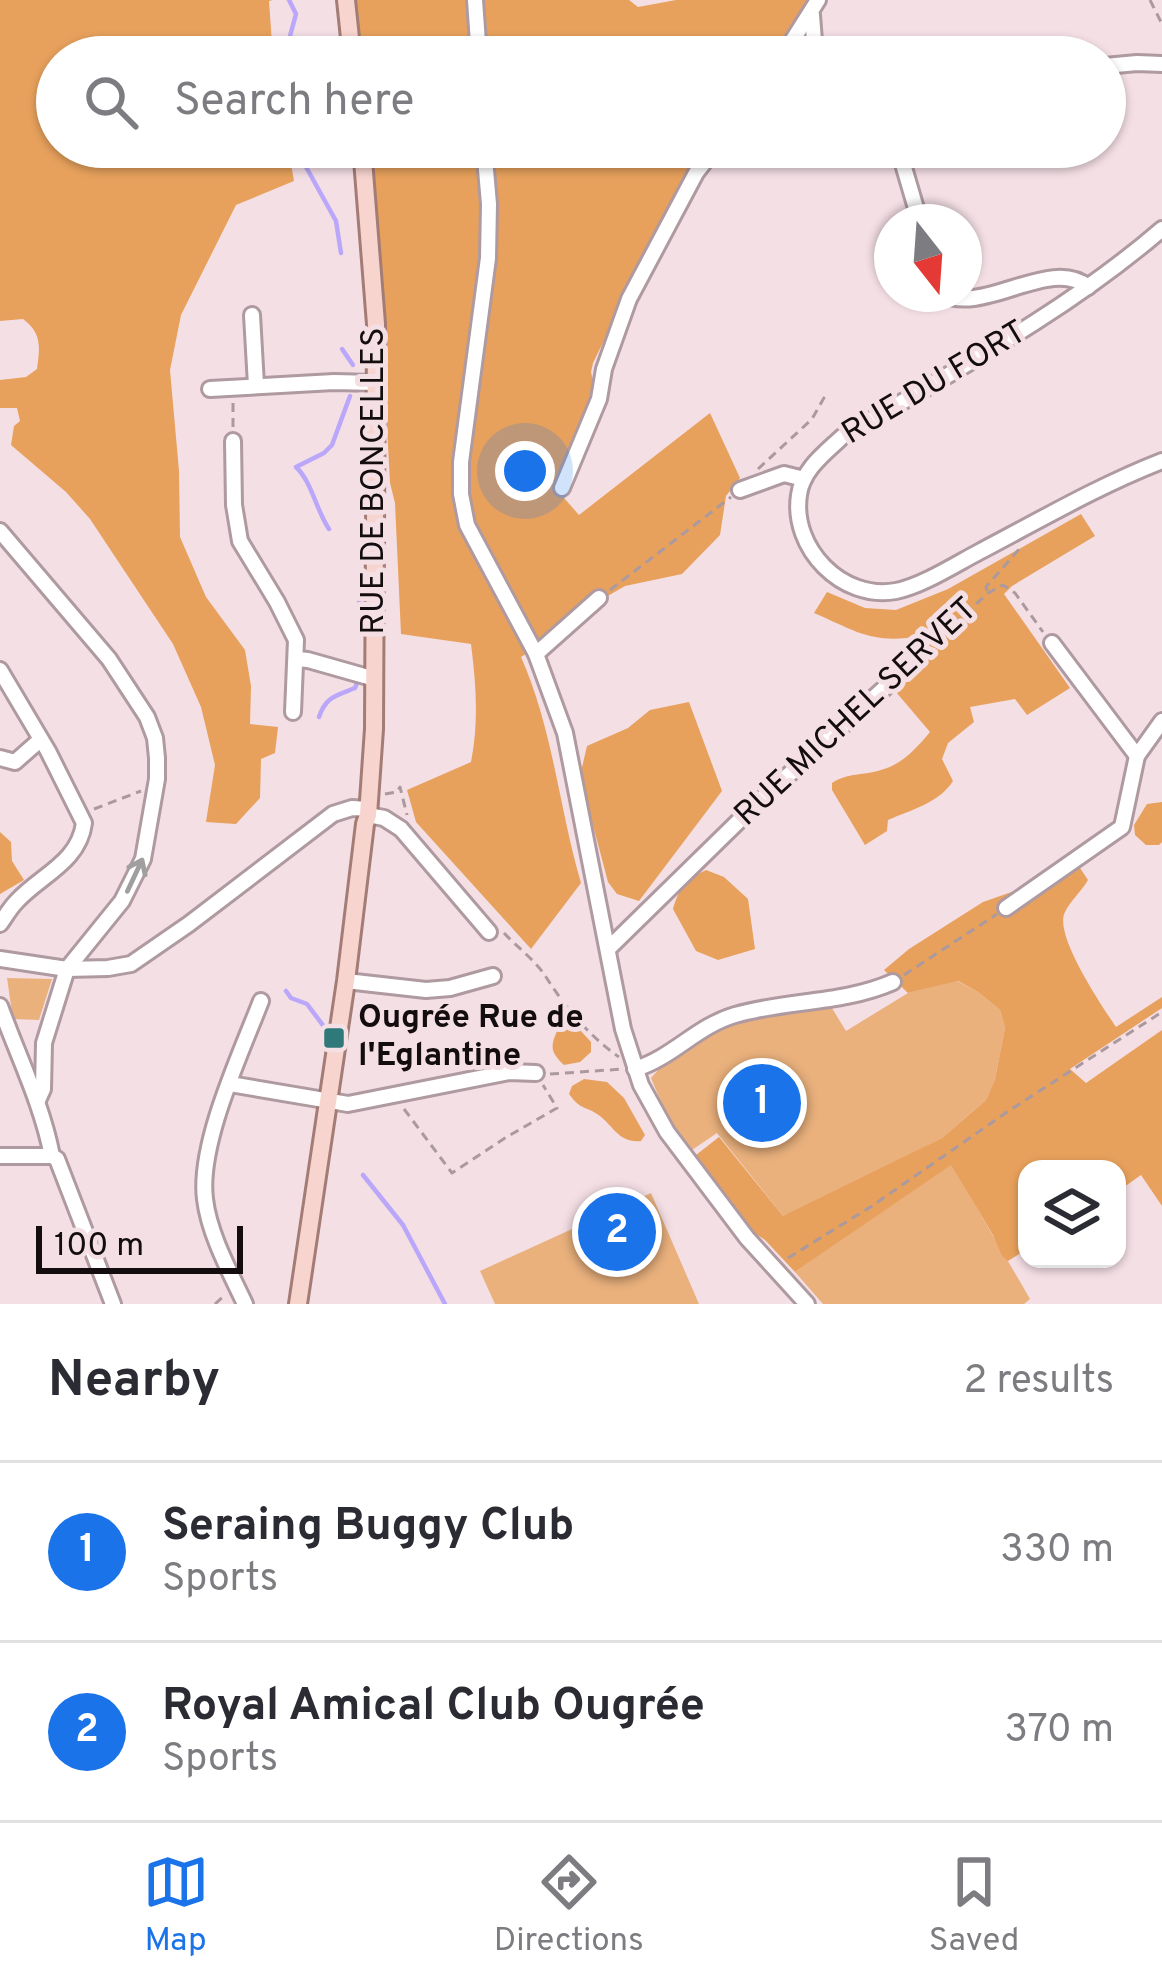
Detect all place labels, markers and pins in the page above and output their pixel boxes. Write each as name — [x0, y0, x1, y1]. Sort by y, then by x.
place label: Ougrée Rue de l'Eglantine — [358, 998, 584, 1078]
marker: Ougrée Rue de l'Eglantine — [321, 1025, 347, 1051]
pin: 1 — [723, 1058, 801, 1148]
pin: 2 — [578, 1187, 656, 1277]

